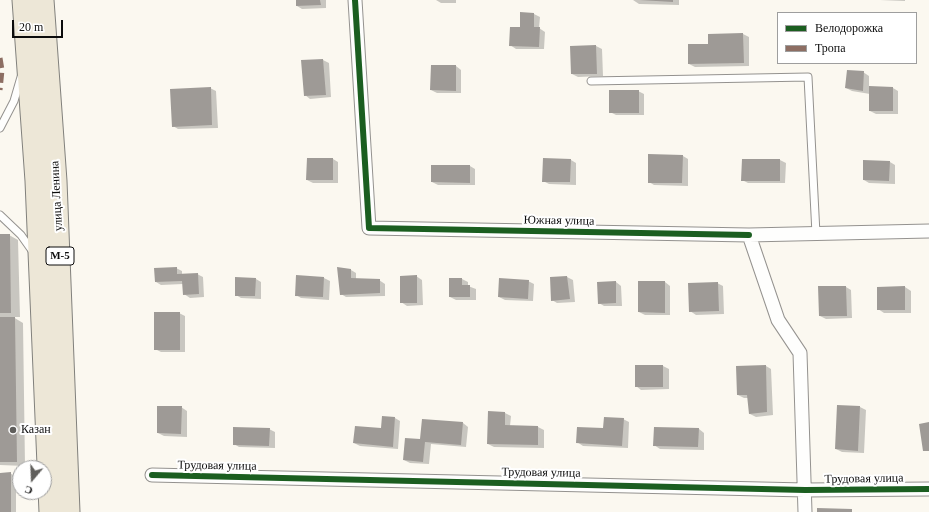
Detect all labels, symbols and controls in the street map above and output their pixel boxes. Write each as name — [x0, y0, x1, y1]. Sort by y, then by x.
scale bar — [14, 12, 65, 38]
legend — [777, 12, 917, 64]
text: 20 m — [19, 20, 43, 34]
text: Велодорожка — [815, 21, 883, 35]
text: Тропа — [815, 41, 846, 55]
street label: улица Ленина — [48, 160, 66, 232]
street label: Южная улица — [524, 213, 594, 229]
road number: М-5 — [46, 247, 74, 265]
place label: Казан — [21, 423, 51, 437]
marker: Казан — [8, 425, 18, 435]
street label: Трудовая улица — [177, 458, 257, 474]
north arrow — [12, 460, 52, 500]
street label: Трудовая улица — [501, 465, 581, 481]
street label: Трудовая улица — [824, 471, 904, 487]
text: С — [23, 483, 34, 497]

